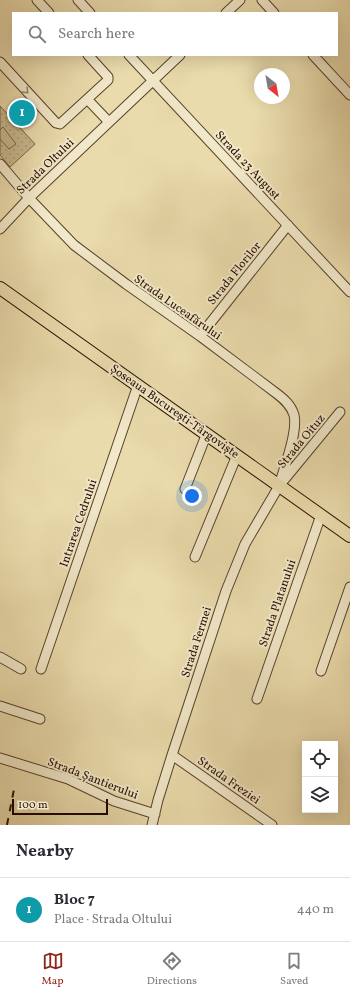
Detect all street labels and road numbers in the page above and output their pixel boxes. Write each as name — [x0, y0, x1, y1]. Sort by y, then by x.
street label: Strada 23 August — [211, 128, 283, 204]
street label: Strada Oltului — [13, 135, 78, 198]
street label: Strada Florilor — [204, 239, 265, 309]
street label: Strada Luceafărului — [130, 272, 225, 344]
street label: Șoseaua București-Târgoviște — [107, 361, 242, 463]
street label: Strada Oituz — [274, 411, 329, 472]
street label: Intrarea Cedrului — [56, 477, 102, 569]
street label: Strada Platanului — [255, 557, 301, 649]
street label: Strada Fermei — [178, 604, 216, 680]
street label: Strada Freziei — [194, 753, 263, 809]
street label: Strada Șantierului — [45, 754, 141, 804]

